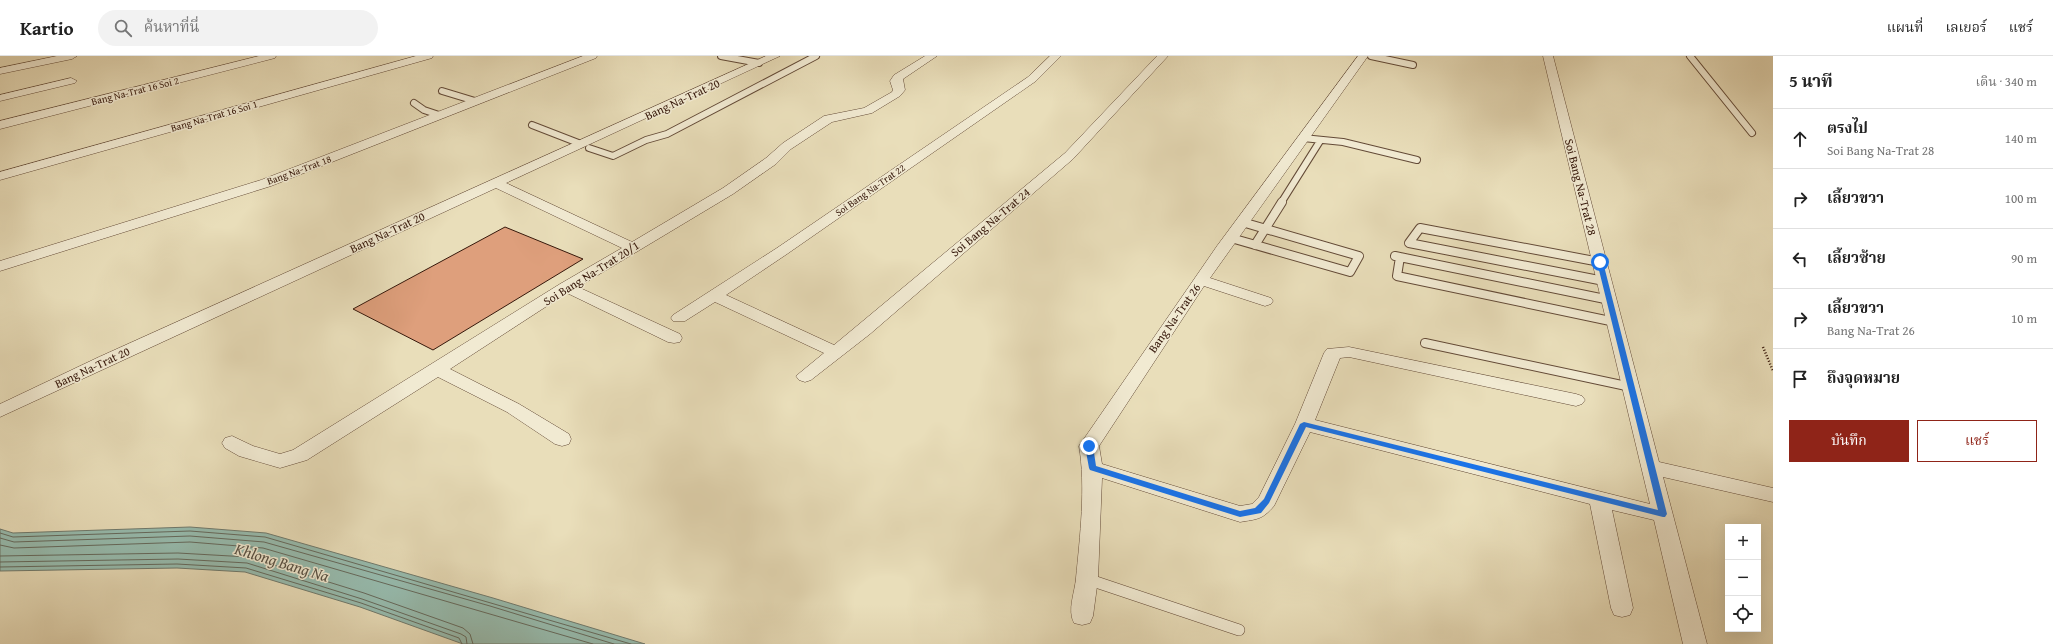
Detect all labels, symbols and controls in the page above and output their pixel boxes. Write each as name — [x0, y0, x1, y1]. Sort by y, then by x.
search box — [98, 10, 378, 46]
text: Kartio — [20, 14, 74, 42]
text: ค้นหาที่นี่ — [144, 16, 200, 37]
icon: search — [112, 17, 134, 39]
text: แผนที่ — [1887, 17, 1923, 37]
text: เลเยอร์ — [1945, 17, 1987, 37]
text: แชร์ — [2009, 17, 2033, 37]
text: 5 นาที — [1789, 68, 1833, 93]
text: เดิน · 340 m — [1976, 72, 2037, 91]
street label: Bang Na-Trat 16 Soi 2 — [90, 73, 180, 109]
street label: Bang Na-Trat 20 — [642, 74, 723, 124]
street label: Bang Na-Trat 16 Soi 1 — [169, 96, 259, 136]
text: ตรงไป — [1827, 117, 1868, 138]
icon: ahead — [1789, 128, 1811, 150]
text: 140 m — [2005, 129, 2037, 148]
street label: Soi Bang Na-Trat 28 — [1561, 137, 1601, 237]
text: Soi Bang Na-Trat 28 — [1827, 141, 1934, 160]
street label: Bang Na-Trat 18 — [265, 151, 333, 189]
street label: Soi Bang Na-Trat 22 — [832, 160, 908, 220]
street label: Soi Bang Na-Trat 24 — [947, 183, 1034, 260]
text: เลี้ยวขวา — [1827, 187, 1884, 208]
icon: right — [1789, 188, 1811, 210]
text: 100 m — [2005, 189, 2037, 208]
street label: Bang Na-Trat 20 — [347, 207, 428, 257]
street label: Soi Bang Na-Trat 20/1 — [540, 236, 643, 310]
text: เลี้ยวซ้าย — [1827, 247, 1886, 268]
icon: left — [1789, 248, 1811, 270]
text: 90 m — [2011, 249, 2037, 268]
route start — [1591, 253, 1609, 271]
street label: Bang Na-Trat 26 — [1144, 280, 1204, 356]
text: เลี้ยวขวา — [1827, 297, 1884, 318]
icon: right — [1789, 308, 1811, 330]
text: 10 m — [2011, 309, 2037, 328]
text: Bang Na-Trat 26 — [1827, 321, 1915, 340]
street label: Bang Na-Trat 20 — [52, 342, 133, 392]
text: ถึงจุดหมาย — [1827, 367, 1900, 388]
icon: arrive — [1789, 368, 1811, 390]
button: บันทึก — [1789, 420, 1909, 462]
button: แชร์ — [1917, 420, 2037, 462]
route end — [1080, 437, 1098, 455]
map controls — [1725, 524, 1761, 632]
button: + — [1725, 524, 1761, 560]
water label: Khlong Bang Na — [231, 536, 333, 588]
button: − — [1725, 560, 1761, 596]
button: locate — [1725, 596, 1761, 632]

